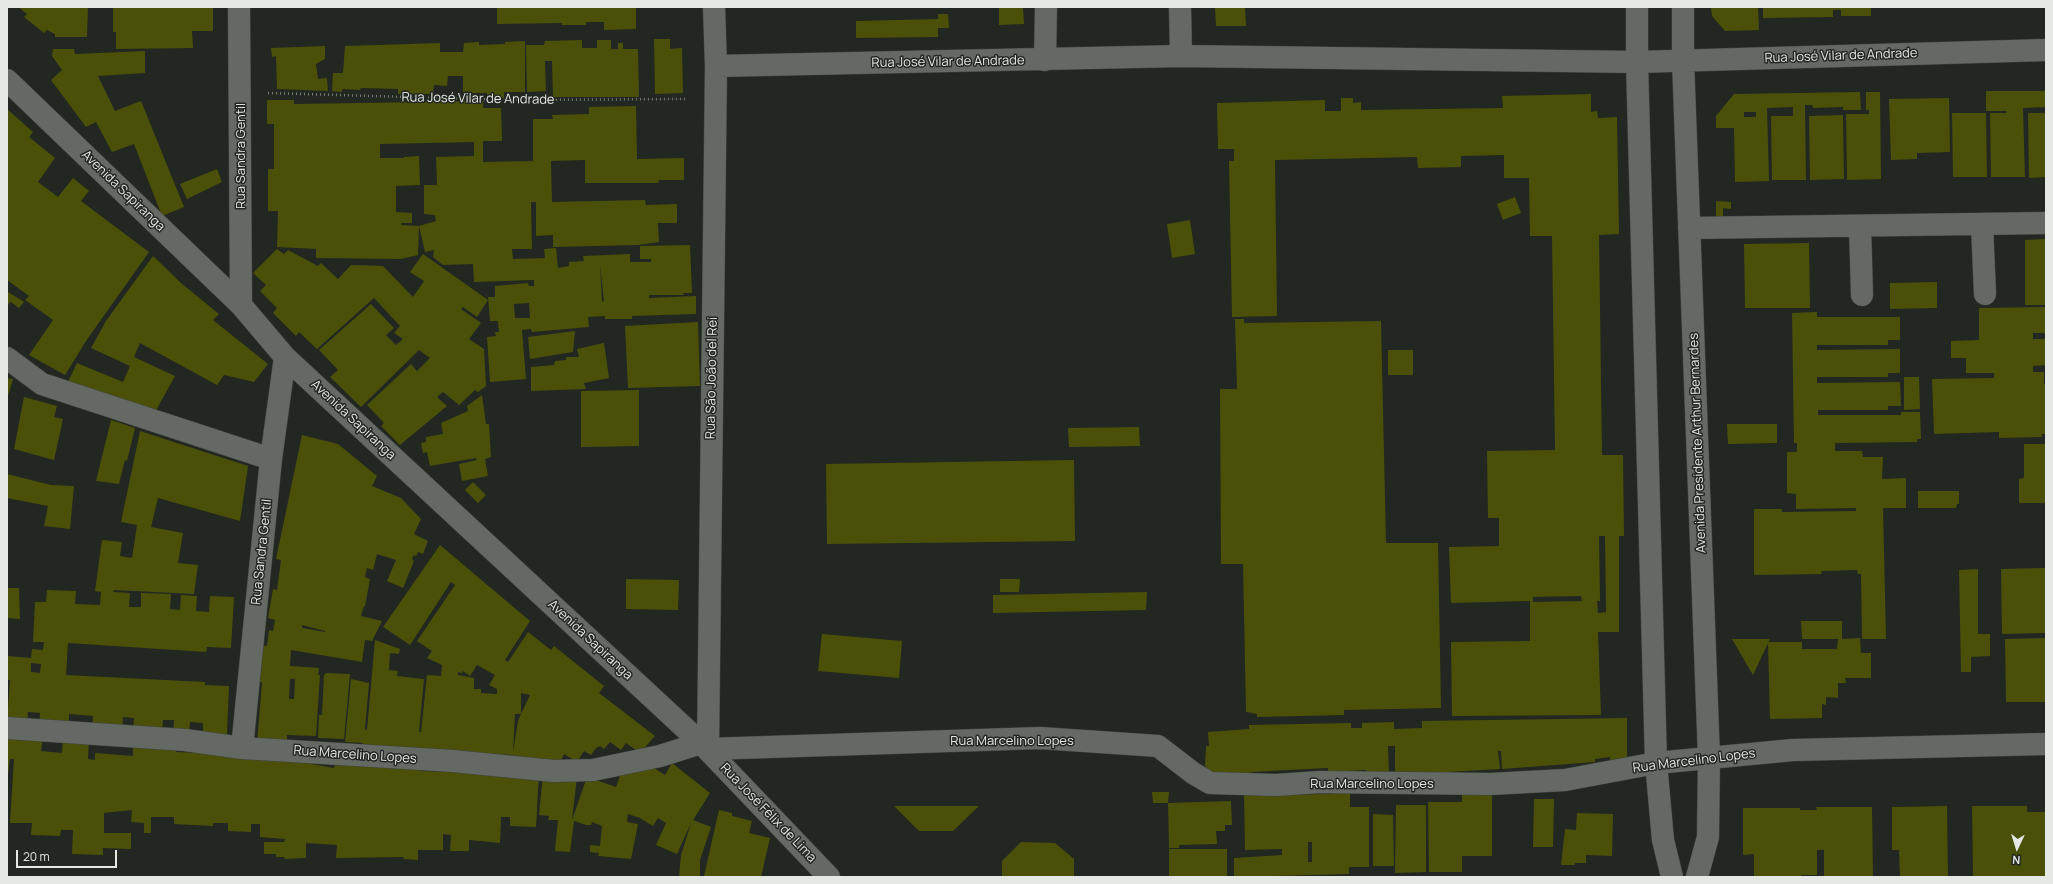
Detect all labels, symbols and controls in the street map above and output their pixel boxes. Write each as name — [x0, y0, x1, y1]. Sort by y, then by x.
street label: Rua José Vilar de Andrade — [1764, 46, 1918, 66]
street label: Rua José Vilar de Andrade — [871, 53, 1025, 71]
street label: Rua José Vilar de Andrade — [401, 90, 555, 108]
street label: Rua Sandra Gentil — [233, 103, 249, 209]
street label: Avenida Sapiranga — [78, 147, 168, 235]
street label: Rua São João del Rei — [703, 317, 721, 439]
street label: Avenida Presidente Arthur Bernardes — [1686, 333, 1710, 553]
street label: Avenida Sapiranga — [307, 377, 399, 463]
street label: Rua Sandra Gentil — [249, 498, 275, 606]
street label: Avenida Sapiranga — [544, 597, 636, 683]
street label: Rua Marcelino Lopes — [950, 733, 1074, 749]
street label: Rua Marcelino Lopes — [293, 743, 417, 767]
street label: Rua Marcelino Lopes — [1632, 746, 1756, 776]
street label: Rua José Félix de Lima — [717, 760, 819, 866]
street label: Rua Marcelino Lopes — [1310, 776, 1434, 792]
north arrow — [1997, 828, 2037, 868]
scale bar — [18, 842, 119, 868]
text: 20 m — [23, 848, 50, 865]
text: N — [2012, 853, 2021, 868]

